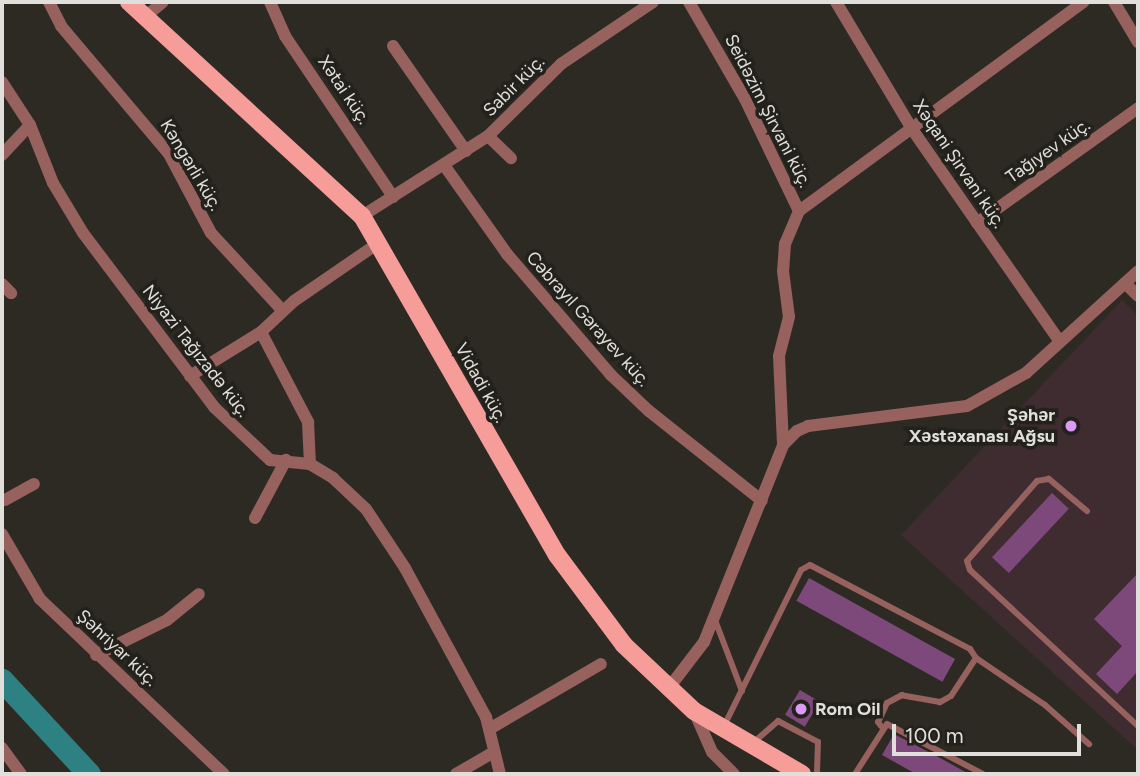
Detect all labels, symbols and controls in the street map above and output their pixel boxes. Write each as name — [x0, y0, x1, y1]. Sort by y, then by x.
street label: Seidəzim Şirvani küç. — [720, 31, 816, 191]
street label: Sabir küç. — [479, 51, 549, 121]
street label: Xətai küç. — [313, 52, 375, 128]
street label: Xəqani Şirvani küç. — [908, 96, 1010, 232]
street label: Tağıyev küç. — [1002, 114, 1094, 188]
street label: Kəngərli küç. — [155, 115, 227, 215]
street label: Cəbrayıl Gərayev küç. — [522, 247, 654, 391]
street label: Niyazi Tağızadə küç. — [138, 281, 254, 421]
street label: Vidadi küç. — [450, 339, 512, 427]
place label: Şəhər Xəstəxanası Ağsu — [909, 405, 1055, 448]
marker: Şəhər Xəstəxanası Ağsu — [1061, 416, 1081, 436]
street label: Şəhriyar küç. — [72, 605, 162, 691]
place label: Rom Oil — [815, 698, 880, 720]
marker: Rom Oil — [793, 701, 809, 717]
scale bar — [895, 710, 1084, 754]
text: 100 m — [905, 723, 964, 748]

